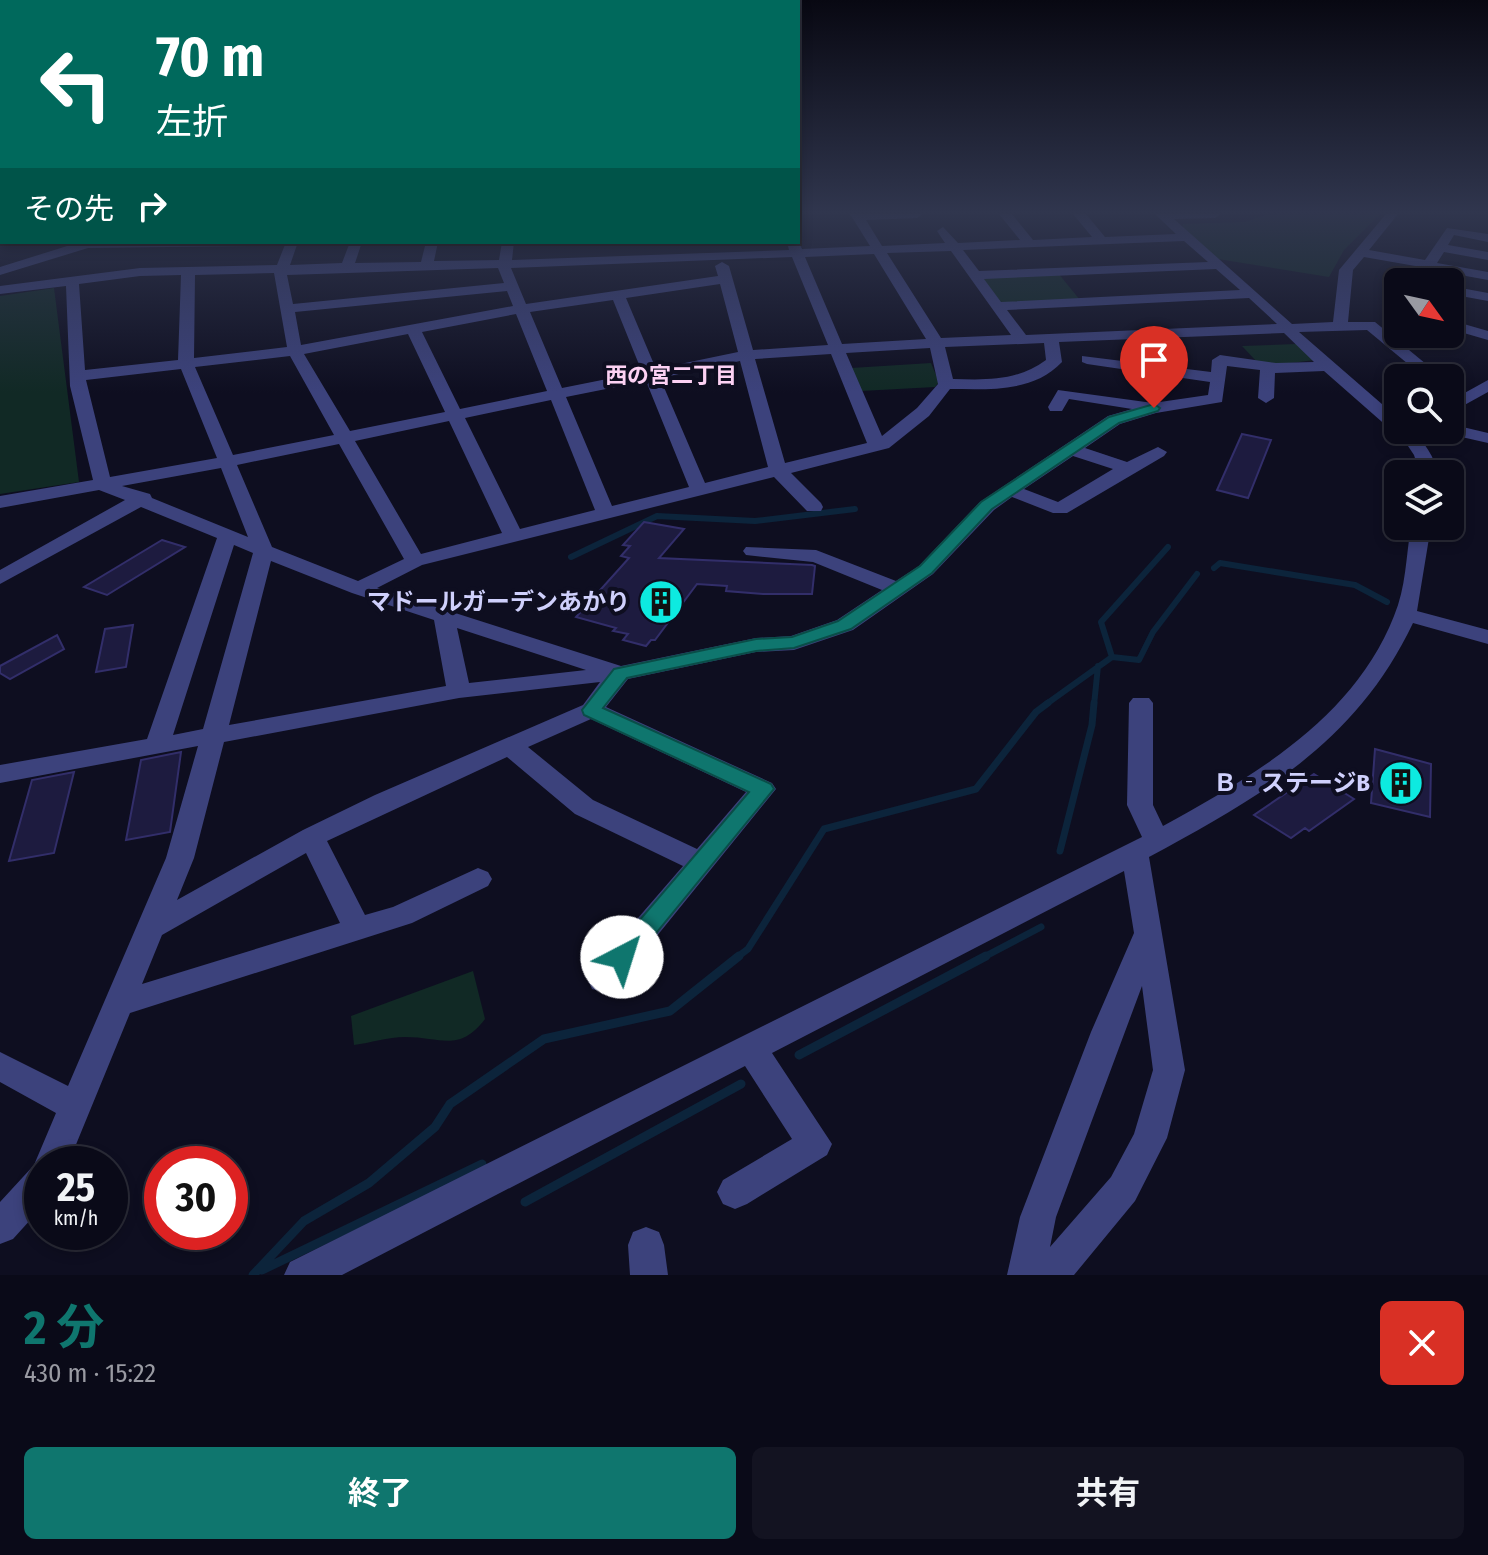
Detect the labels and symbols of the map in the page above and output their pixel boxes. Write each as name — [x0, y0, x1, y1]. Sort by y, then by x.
north arrow — [1384, 268, 1464, 348]
pin — [1120, 326, 1188, 408]
district label: 西の宮二丁目 — [605, 362, 737, 389]
building icon: マドールガーデンあかり — [637, 578, 685, 626]
place label: マドールガーデンあかり — [367, 588, 630, 616]
building icon: Ｂ‐ステージB — [1377, 759, 1425, 807]
place label: Ｂ‐ステージB — [1213, 769, 1370, 797]
position arrow — [580, 915, 664, 999]
speed limit sign: 30 — [144, 1146, 248, 1250]

